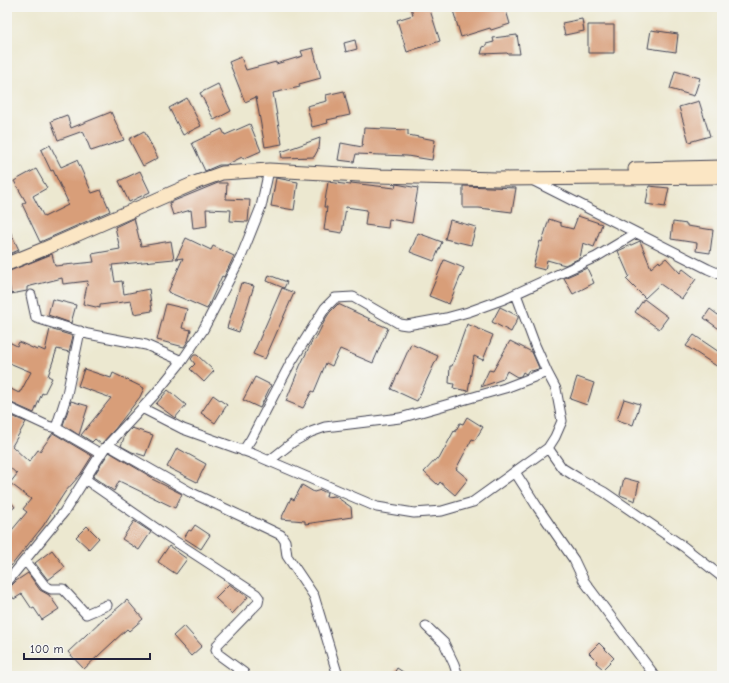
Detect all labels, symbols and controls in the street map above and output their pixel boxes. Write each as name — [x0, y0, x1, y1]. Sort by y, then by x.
scale bar — [24, 635, 150, 661]
text: 100 m — [30, 642, 63, 656]

